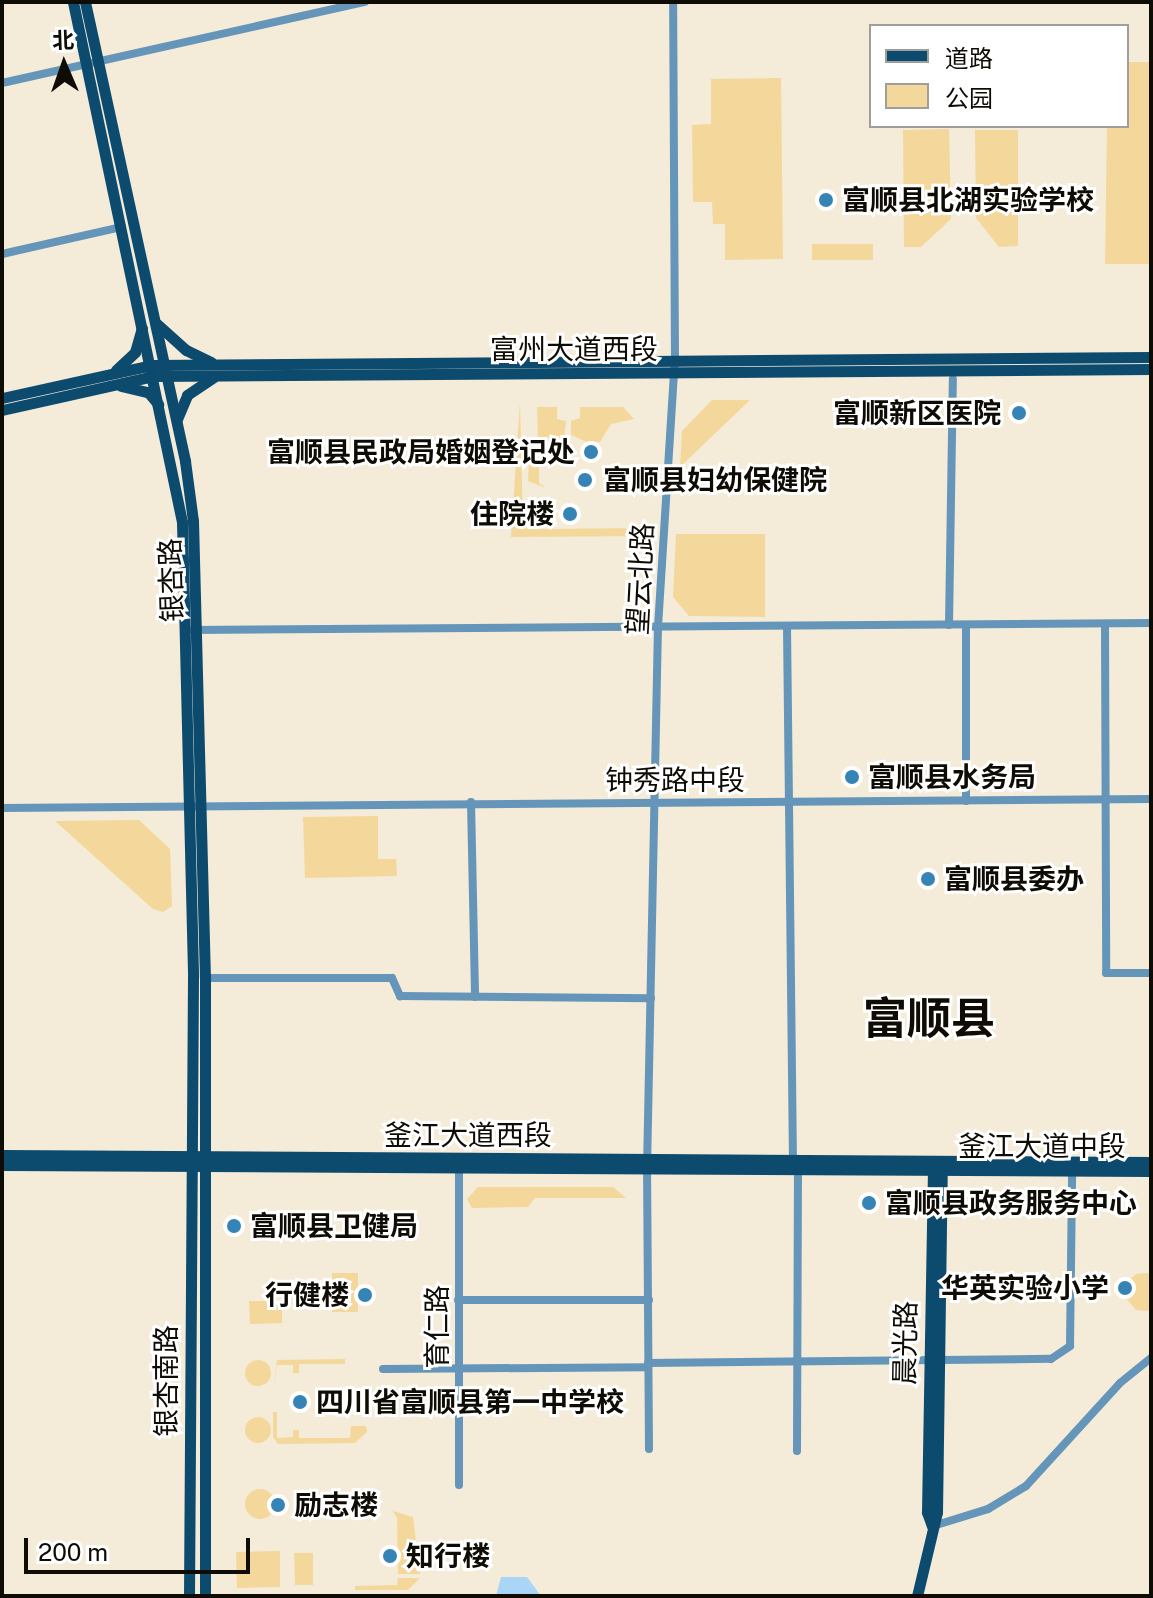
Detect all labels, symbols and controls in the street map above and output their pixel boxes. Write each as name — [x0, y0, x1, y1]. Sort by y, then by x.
north arrow — [24, 24, 104, 104]
legend — [869, 24, 1129, 128]
text: 北 — [52, 27, 75, 53]
text: 道路 — [945, 44, 993, 72]
text: 公园 — [945, 84, 993, 112]
place label: 富顺县北湖实验学校 — [842, 183, 1094, 217]
marker: 富顺县北湖实验学校 — [817, 191, 835, 209]
street label: 富州大道西段 — [490, 332, 658, 366]
place label: 富顺新区医院 — [833, 396, 1001, 430]
marker: 富顺新区医院 — [1008, 402, 1030, 424]
place label: 富顺县民政局婚姻登记处 — [267, 435, 575, 469]
marker: 富顺县民政局婚姻登记处 — [582, 443, 600, 461]
place label: 富顺县妇幼保健院 — [603, 463, 827, 497]
marker: 富顺县妇幼保健院 — [574, 469, 596, 491]
place label: 住院楼 — [470, 497, 554, 531]
marker: 住院楼 — [561, 505, 579, 523]
street label: 望云北路 — [620, 522, 660, 636]
street label: 银杏路 — [153, 537, 189, 623]
place label: 富顺县水务局 — [868, 760, 1036, 794]
street label: 钟秀路中段 — [605, 763, 745, 797]
marker: 富顺县水务局 — [843, 768, 861, 786]
place label: 富顺县委办 — [944, 862, 1084, 896]
marker: 富顺县委办 — [919, 870, 937, 888]
district label: 富顺县 — [863, 992, 995, 1044]
street label: 釜江大道西段 — [384, 1118, 552, 1152]
street label: 釜江大道中段 — [958, 1129, 1126, 1163]
place label: 富顺县政务服务中心 — [885, 1186, 1137, 1220]
marker: 富顺县政务服务中心 — [860, 1194, 878, 1212]
place label: 富顺县卫健局 — [250, 1209, 418, 1243]
marker: 富顺县卫健局 — [225, 1217, 243, 1235]
place label: 华英实验小学 — [941, 1271, 1109, 1305]
place label: 行健楼 — [265, 1278, 349, 1312]
marker: 华英实验小学 — [1116, 1279, 1134, 1297]
street label: 育仁路 — [420, 1285, 454, 1369]
marker: 行健楼 — [356, 1286, 374, 1304]
street label: 晨光路 — [887, 1301, 923, 1385]
street label: 银杏南路 — [149, 1325, 183, 1437]
place label: 四川省富顺县第一中学校 — [316, 1385, 624, 1419]
marker: 四川省富顺县第一中学校 — [291, 1393, 309, 1411]
place label: 励志楼 — [294, 1488, 378, 1522]
marker: 励志楼 — [269, 1496, 287, 1514]
scale bar — [28, 1522, 254, 1572]
text: 200 m — [38, 1538, 108, 1566]
place label: 知行楼 — [406, 1539, 490, 1573]
marker: 知行楼 — [381, 1547, 399, 1565]

